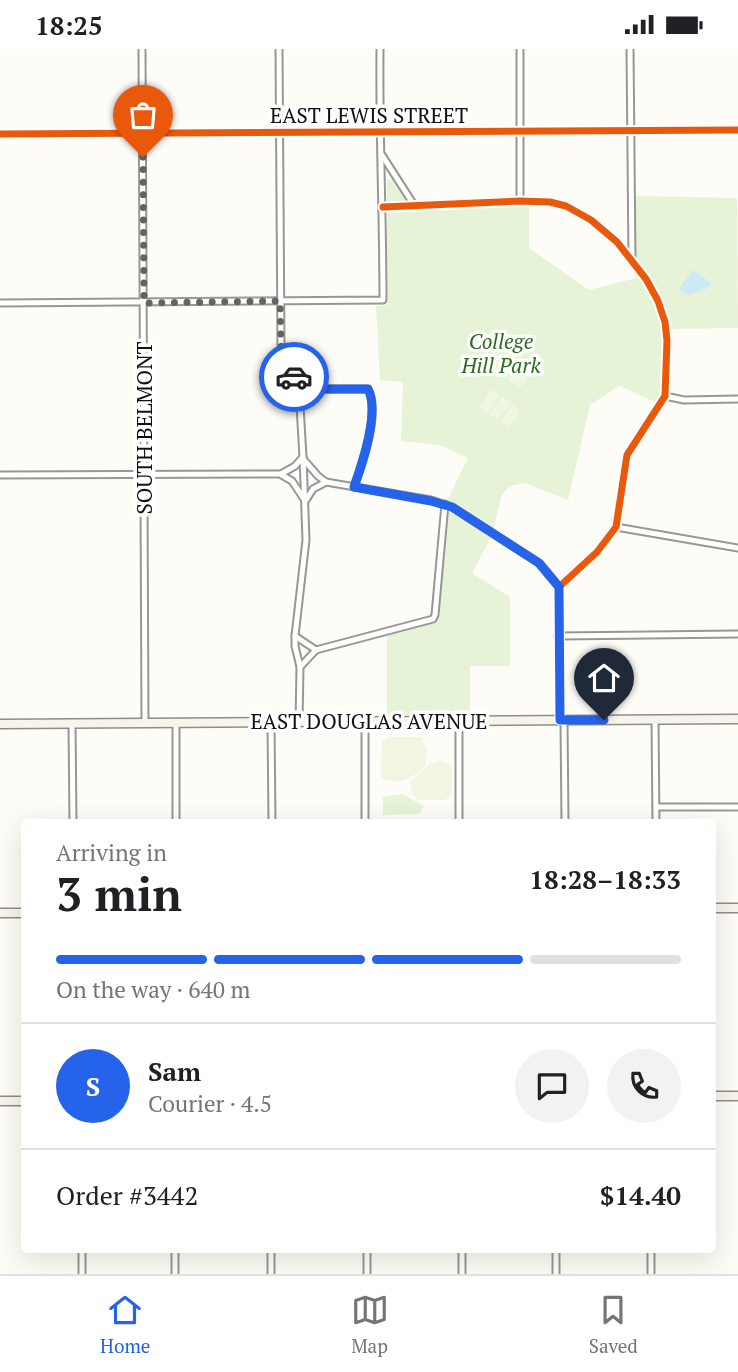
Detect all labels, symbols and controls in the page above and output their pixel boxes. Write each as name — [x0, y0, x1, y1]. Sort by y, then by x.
text: 18:25 — [35, 8, 103, 42]
pin — [113, 85, 173, 157]
icon: bag — [124, 96, 162, 134]
street label: EAST LEWIS STREET — [270, 101, 468, 129]
park label: College Hill Park — [460, 327, 541, 379]
street label: SOUTH BELMONT — [130, 341, 158, 515]
courier — [259, 342, 329, 412]
icon: car — [275, 358, 313, 396]
pin — [574, 648, 634, 720]
icon: home — [585, 659, 623, 697]
street label: EAST DOUGLAS AVENUE — [250, 707, 488, 735]
text: Arriving in — [56, 837, 167, 868]
text: 18:28–18:33 — [529, 862, 681, 896]
text: 3 min — [56, 863, 182, 924]
text: On the way · 640 m — [56, 974, 250, 1005]
button: chat — [515, 1049, 589, 1123]
button: phone — [607, 1049, 681, 1123]
text: Sam — [148, 1054, 201, 1088]
text: S — [86, 1069, 100, 1103]
text: Courier · 4.5 — [148, 1088, 272, 1119]
text: Order #3442 — [56, 1178, 198, 1212]
text: $14.40 — [600, 1178, 681, 1212]
tab: Home — [100, 1291, 150, 1358]
tab: Map — [351, 1291, 389, 1358]
tab: Saved — [589, 1291, 638, 1358]

